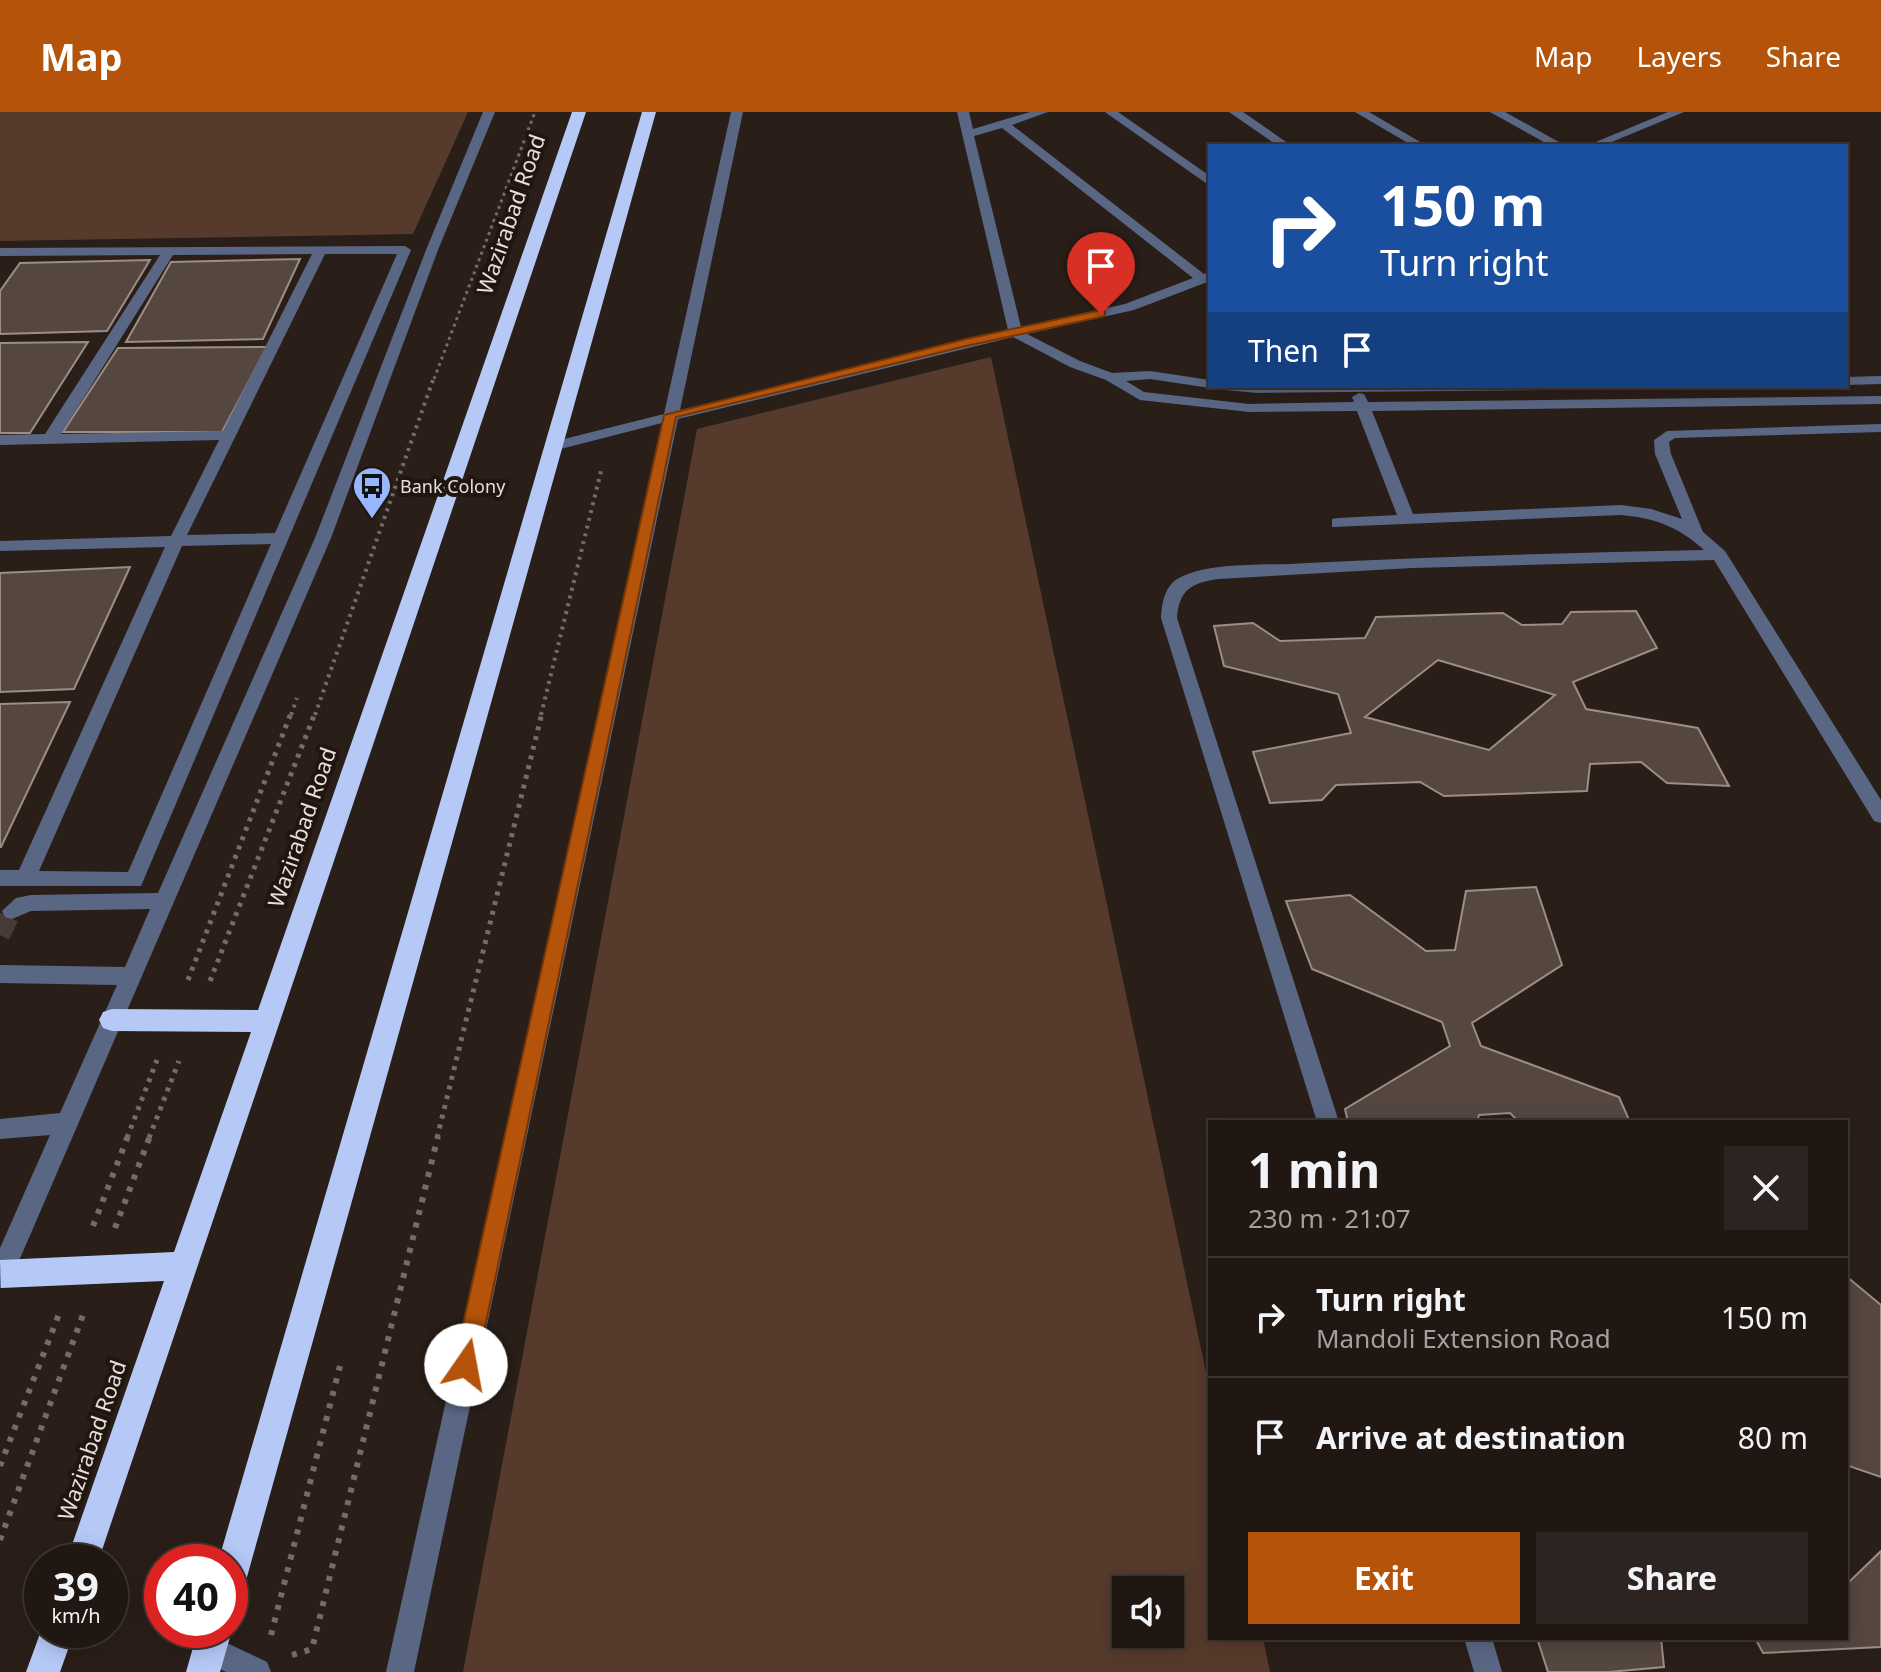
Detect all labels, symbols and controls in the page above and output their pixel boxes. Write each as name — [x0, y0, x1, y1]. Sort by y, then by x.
text: Map — [40, 30, 123, 82]
text: Map — [1534, 37, 1592, 75]
text: Layers — [1636, 37, 1722, 75]
text: Share — [1766, 37, 1841, 75]
street label: Wazirabad Road — [469, 130, 551, 298]
text: 150 m — [1380, 166, 1545, 242]
icon: right — [1248, 176, 1352, 280]
pin — [1067, 232, 1135, 314]
text: Turn right — [1380, 238, 1548, 287]
icon: arrive — [1079, 244, 1123, 288]
icon: arrive — [1335, 328, 1379, 372]
text: Then — [1248, 330, 1319, 371]
bus stop icon: Bank Colony — [351, 465, 393, 520]
place label: Bank Colony — [400, 474, 506, 498]
street label: Wazirabad Road — [260, 743, 342, 911]
text: 1 min — [1248, 1137, 1380, 1202]
button: close — [1724, 1146, 1808, 1230]
text: 230 m · 21:07 — [1248, 1200, 1411, 1236]
text: Turn right — [1316, 1279, 1466, 1320]
icon: right — [1248, 1295, 1292, 1339]
text: 150 m — [1721, 1297, 1808, 1338]
text: Mandoli Extension Road — [1316, 1320, 1611, 1356]
position arrow — [424, 1323, 508, 1407]
street label: Wazirabad Road — [50, 1356, 132, 1524]
icon: arrive — [1248, 1415, 1292, 1459]
text: Arrive at destination — [1316, 1417, 1626, 1458]
text: 80 m — [1738, 1417, 1808, 1458]
button: Exit — [1248, 1532, 1520, 1624]
button: Share — [1536, 1532, 1808, 1624]
speed limit sign: 40 — [144, 1544, 248, 1648]
text: 39 — [53, 1558, 99, 1613]
map controls — [1112, 1576, 1184, 1648]
button: sound — [1112, 1576, 1184, 1648]
text: km/h — [51, 1602, 101, 1629]

